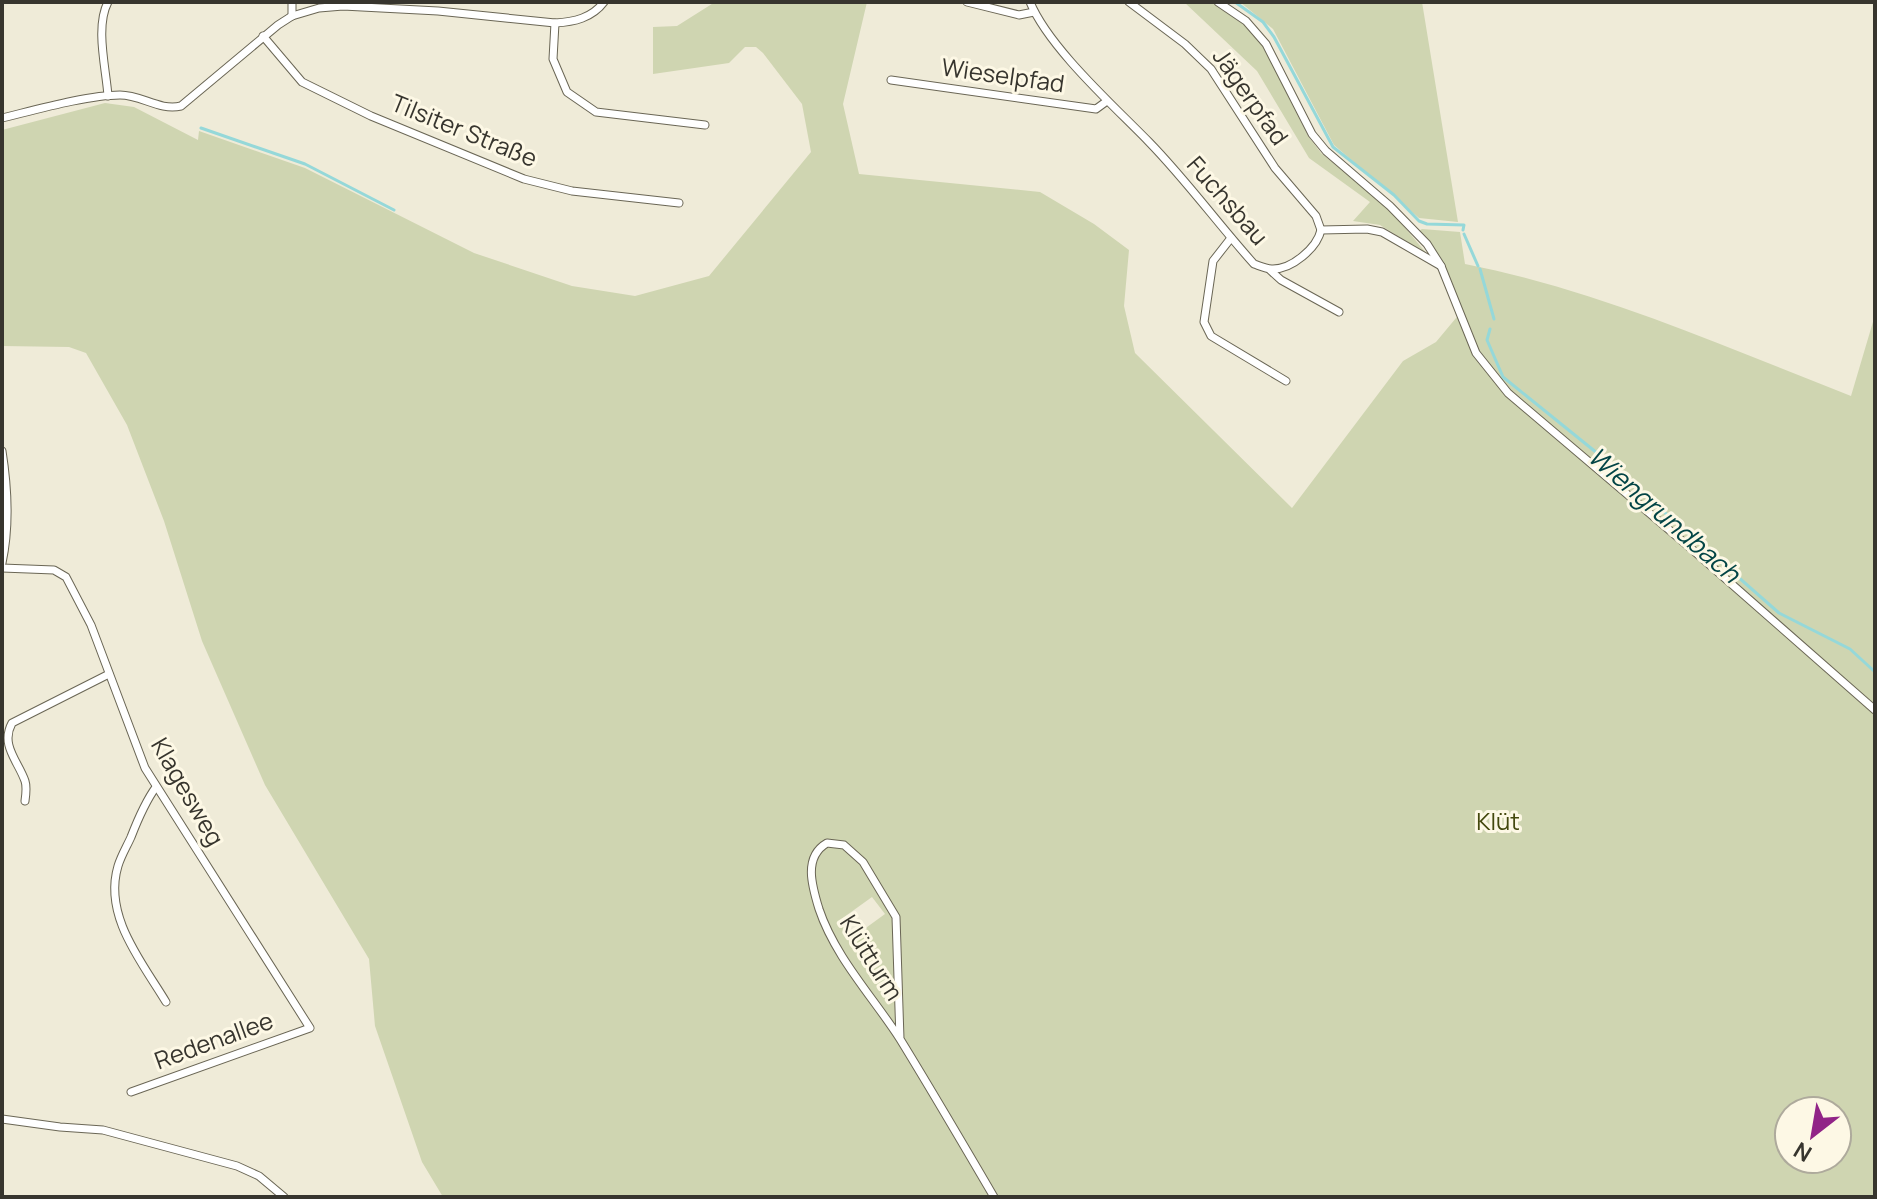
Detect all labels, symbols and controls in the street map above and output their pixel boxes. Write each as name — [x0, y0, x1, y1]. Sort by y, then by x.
street label: Jägerpfad — [1206, 41, 1297, 151]
street label: Wieselpfad — [940, 50, 1067, 99]
street label: Tilsiter Straße — [387, 85, 542, 174]
street label: Fuchsbau — [1180, 148, 1276, 252]
water label: Wiengrundbach — [1581, 438, 1750, 591]
street label: Klagesweg — [144, 731, 233, 851]
park label: Klüt — [1476, 804, 1520, 837]
street label: Klütturm — [833, 908, 911, 1006]
street label: Redenallee — [150, 1003, 277, 1076]
north arrow — [1773, 1095, 1853, 1175]
text: N — [1788, 1135, 1817, 1169]

